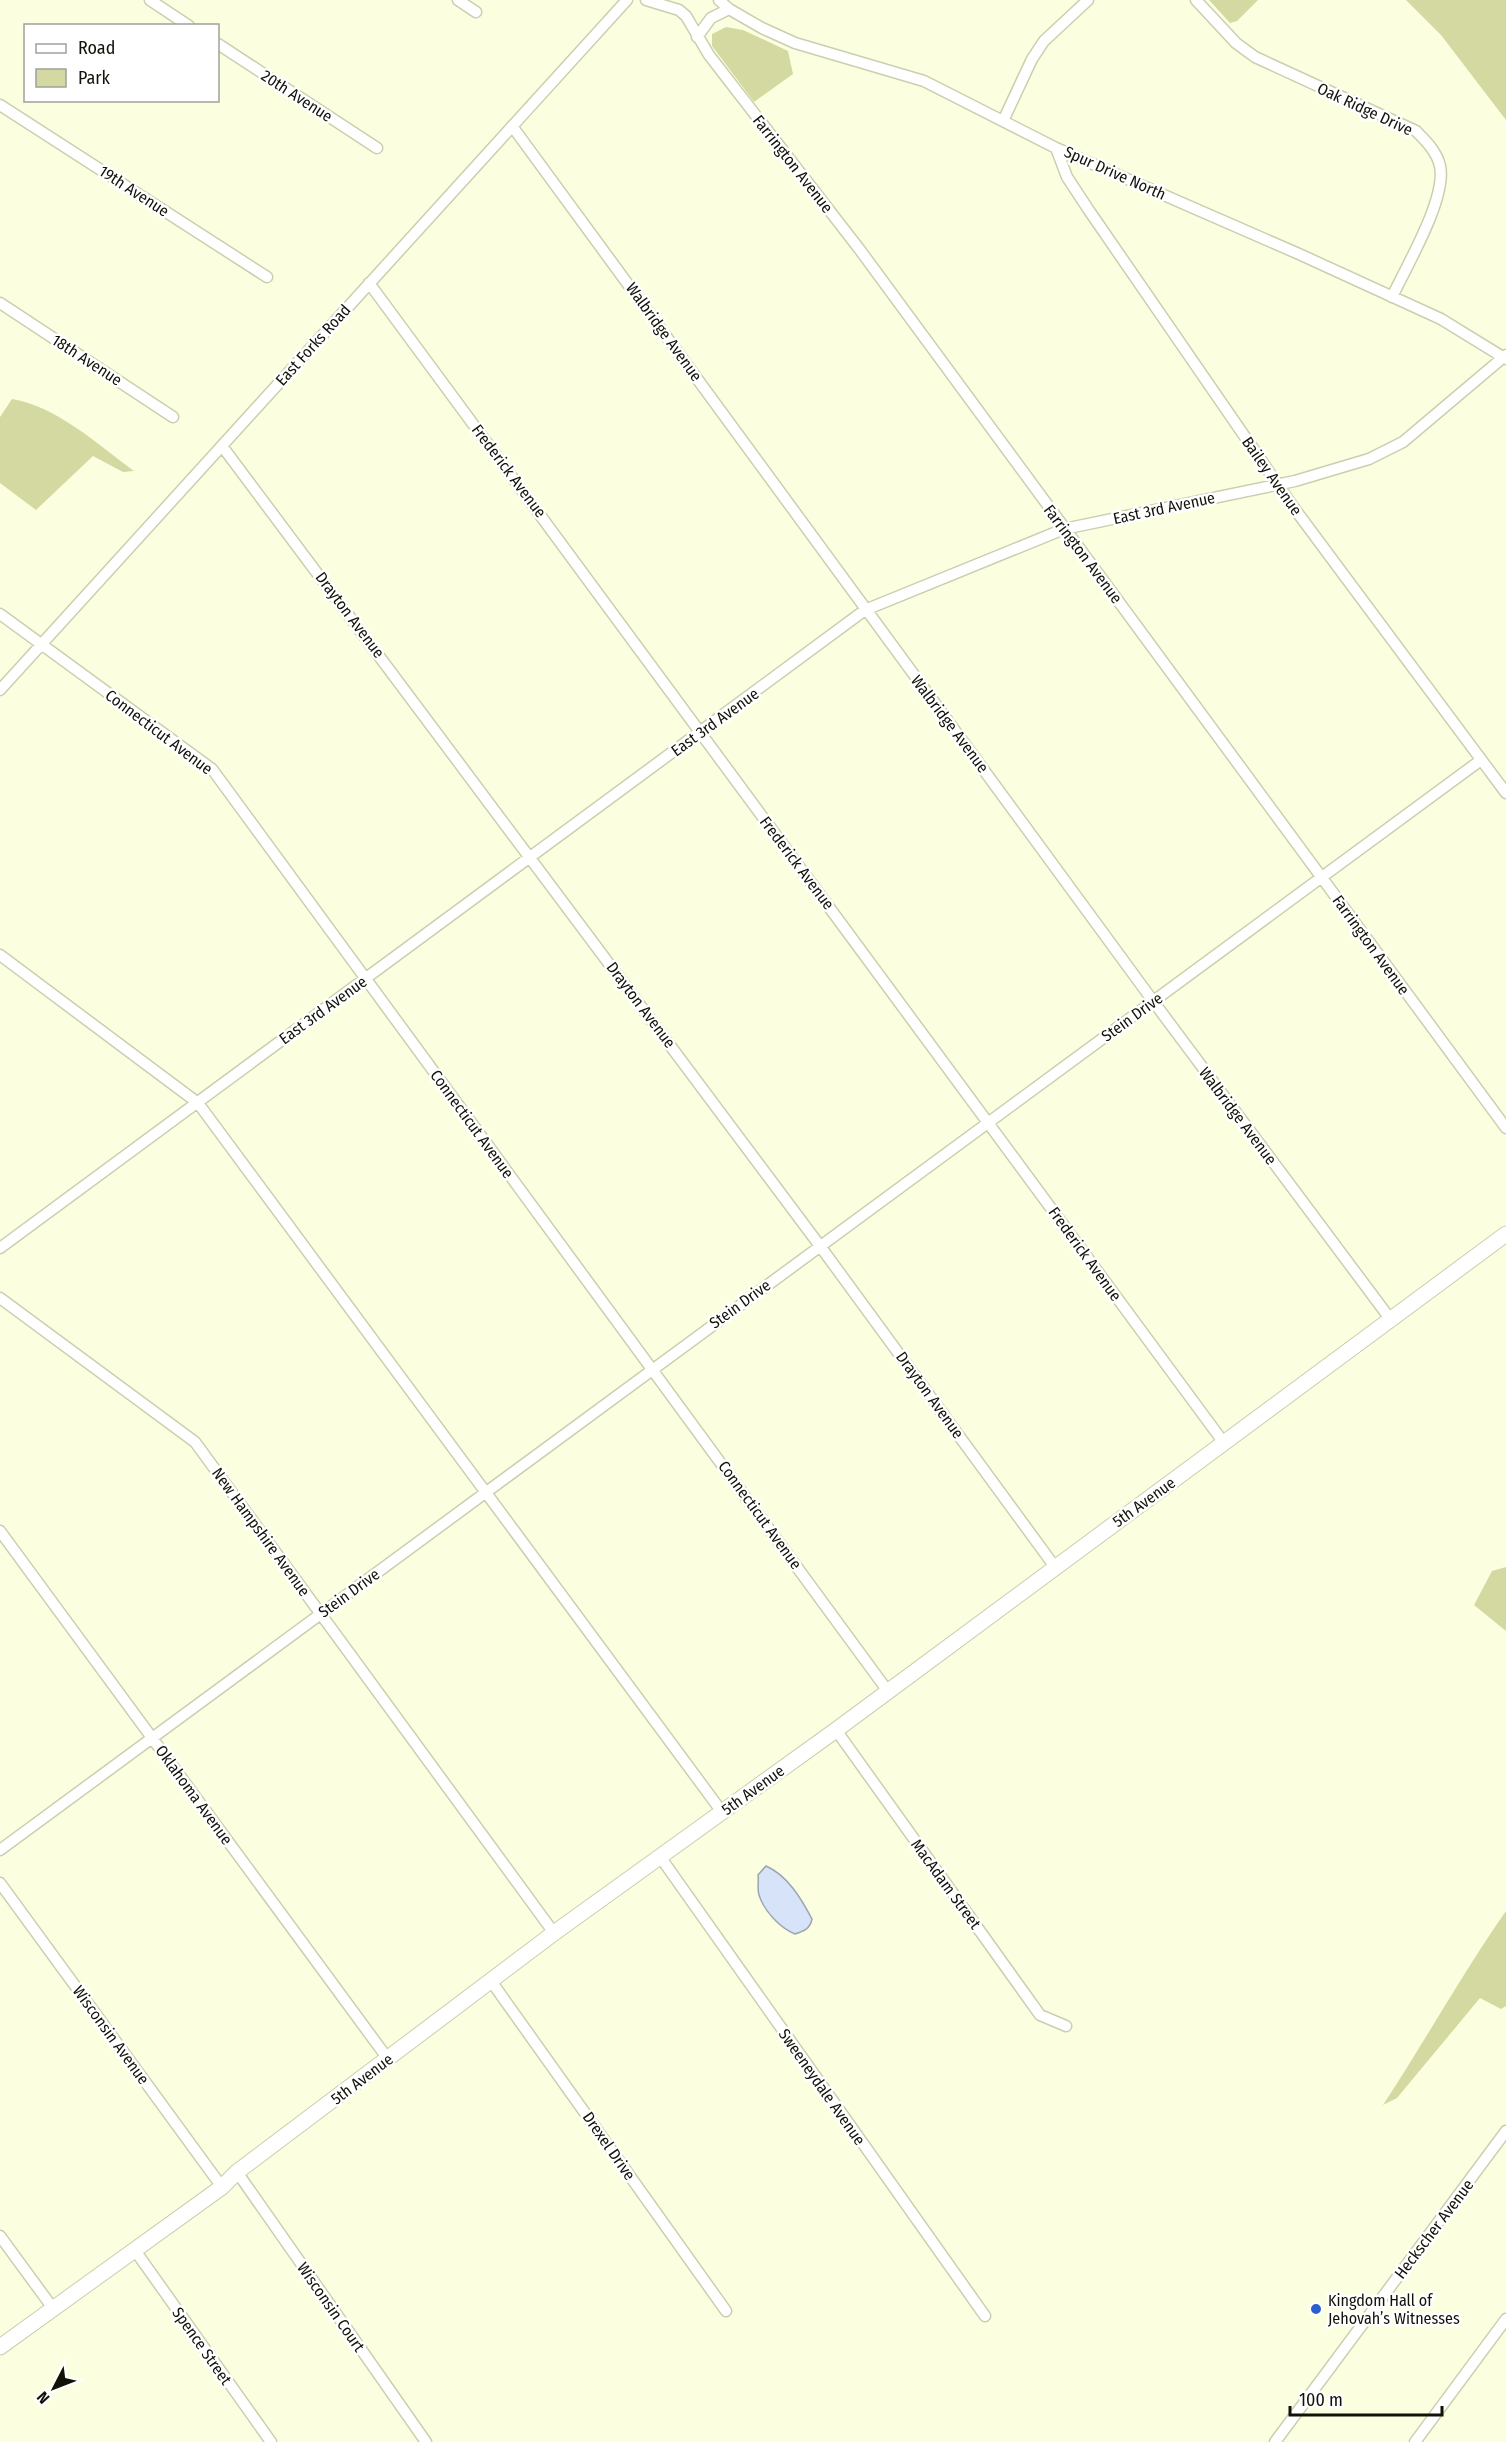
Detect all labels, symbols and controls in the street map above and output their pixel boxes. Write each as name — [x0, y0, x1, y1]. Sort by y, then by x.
legend — [24, 24, 219, 102]
text: Road — [78, 37, 115, 59]
street label: 20th Avenue — [258, 66, 336, 126]
text: Park — [78, 67, 111, 89]
street label: Oak Ridge Drive — [1314, 79, 1416, 139]
street label: Farrington Avenue — [749, 111, 837, 217]
street label: Spur Drive North — [1061, 142, 1169, 204]
street label: 19th Avenue — [95, 161, 173, 221]
street label: Walbridge Avenue — [622, 279, 706, 385]
street label: East Forks Road — [272, 301, 354, 389]
street label: 18th Avenue — [48, 330, 126, 390]
street label: Frederick Avenue — [468, 421, 550, 521]
street label: Bailey Avenue — [1238, 433, 1306, 519]
street label: East 3rd Avenue — [1111, 488, 1217, 528]
street label: Farrington Avenue — [1040, 501, 1126, 607]
street label: Drayton Avenue — [311, 568, 389, 662]
street label: Walbridge Avenue — [907, 672, 993, 777]
street label: East 3rd Avenue — [667, 684, 763, 760]
street label: Connecticut Avenue — [102, 686, 216, 779]
street label: Frederick Avenue — [756, 813, 838, 913]
street label: Farrington Avenue — [1328, 891, 1414, 999]
street label: Drayton Avenue — [602, 958, 680, 1052]
street label: East 3rd Avenue — [275, 972, 371, 1048]
street label: Stein Drive — [1098, 988, 1166, 1046]
street label: Walbridge Avenue — [1195, 1064, 1281, 1169]
street label: Connecticut Avenue — [426, 1066, 518, 1182]
street label: Frederick Avenue — [1044, 1203, 1126, 1305]
street label: Stein Drive — [706, 1275, 774, 1333]
street label: Drayton Avenue — [892, 1348, 968, 1442]
street label: Connecticut Avenue — [714, 1457, 806, 1573]
street label: New Hampshire Avenue — [208, 1464, 314, 1600]
street label: 5th Avenue — [1109, 1473, 1179, 1531]
street label: Stein Drive — [315, 1564, 383, 1622]
street label: Oklahoma Avenue — [152, 1742, 237, 1849]
street label: 5th Avenue — [718, 1761, 788, 1819]
street label: MacAdam Street — [907, 1835, 985, 1933]
street label: Wisconsin Avenue — [69, 1982, 153, 2088]
street label: Sweeneydale Avenue — [775, 2025, 869, 2149]
street label: 5th Avenue — [327, 2049, 397, 2108]
street label: Drexel Drive — [579, 2108, 639, 2184]
street label: Heckscher Avenue — [1391, 2176, 1478, 2282]
street label: Wisconsin Court — [293, 2259, 369, 2356]
place label: Kingdom Hall of Jehovah’s Witnesses — [1328, 2291, 1460, 2328]
marker: Kingdom Hall of Jehovah’s Witnesses — [1309, 2302, 1323, 2316]
street label: Spence Street — [168, 2304, 236, 2389]
north arrow — [24, 2358, 84, 2418]
scale bar — [1290, 2379, 1442, 2417]
text: N — [33, 2388, 53, 2408]
text: 100 m — [1299, 2389, 1343, 2411]

